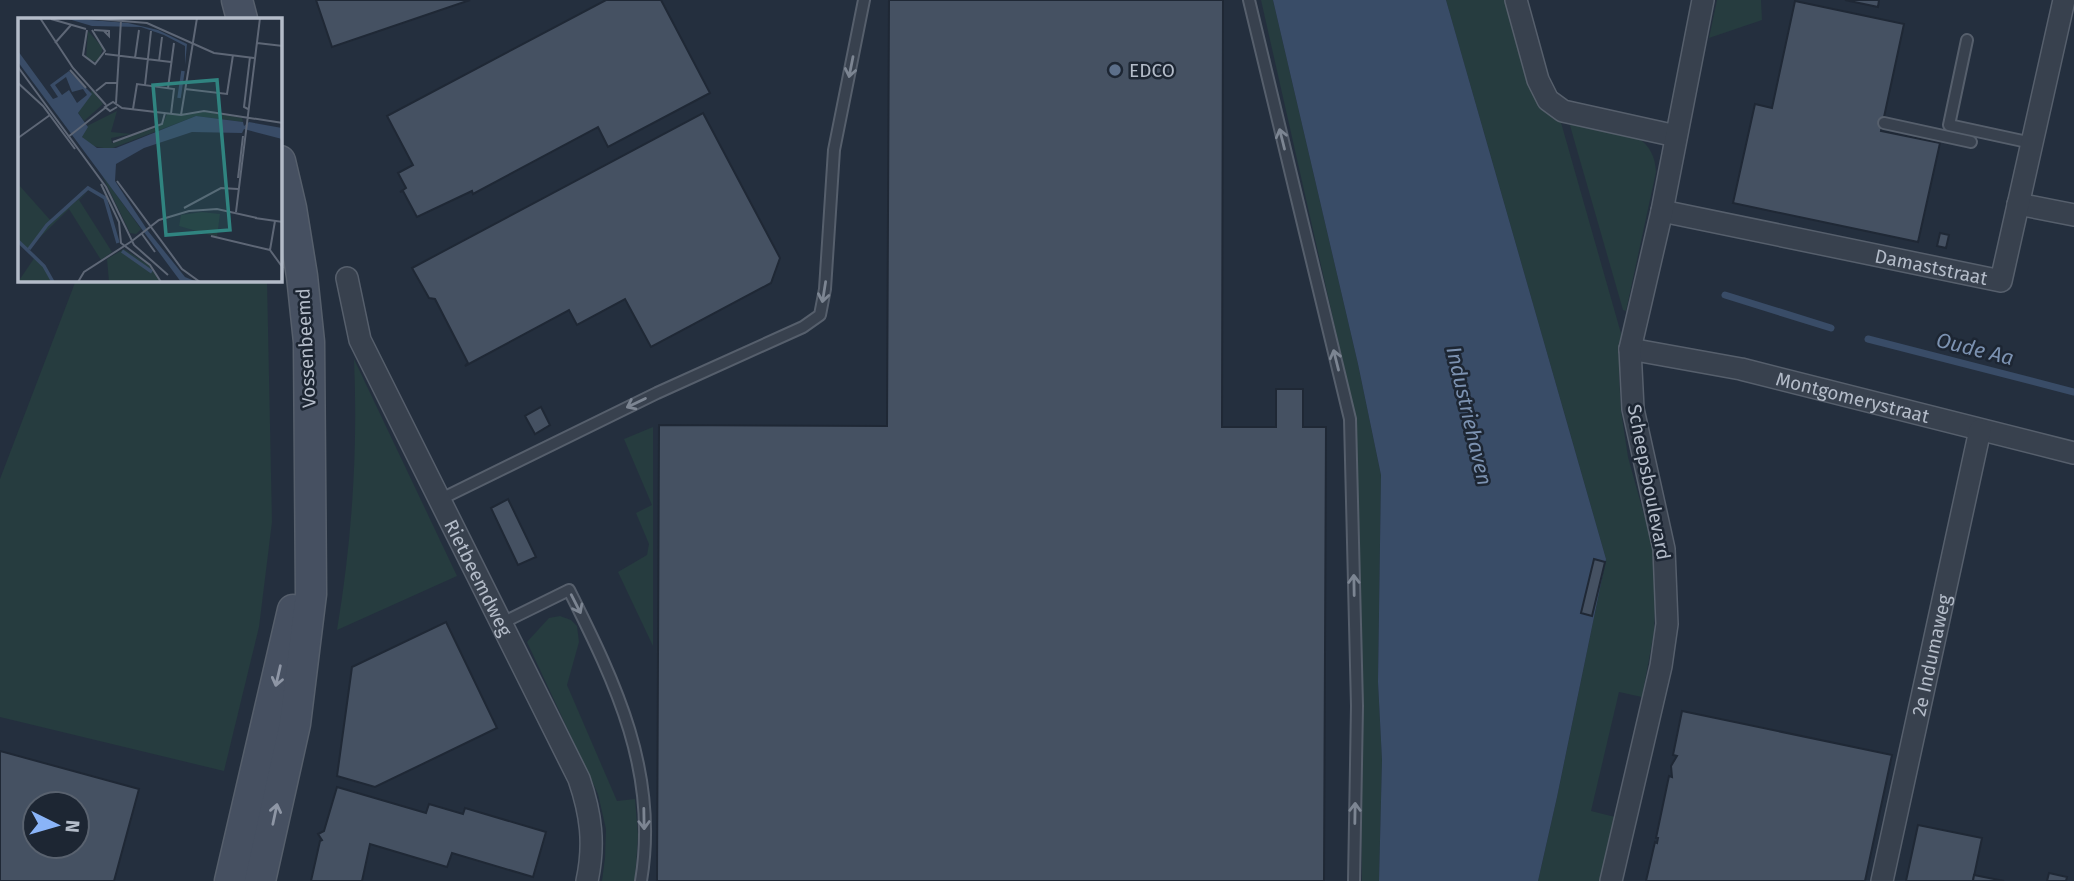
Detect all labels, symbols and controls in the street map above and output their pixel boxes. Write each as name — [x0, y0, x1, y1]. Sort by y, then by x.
inset map — [18, 18, 282, 282]
one-way arrow — [843, 55, 857, 78]
place label: EDCO — [1129, 59, 1175, 82]
marker: EDCO — [1107, 62, 1123, 78]
one-way arrow — [1275, 128, 1288, 150]
street label: Damaststraat — [1873, 244, 1990, 289]
one-way arrow — [817, 280, 830, 303]
street label: Vossenbeemd — [291, 288, 321, 408]
water label: Oude Aa — [1934, 327, 2016, 371]
water label: Industriehaven — [1440, 344, 1498, 488]
one-way arrow — [1329, 349, 1342, 371]
street label: Montgomerystraat — [1774, 367, 1932, 428]
one-way arrow — [626, 397, 647, 411]
street label: Scheepsboulevard — [1623, 402, 1675, 562]
street label: Rietbeemdweg — [440, 515, 517, 640]
one-way arrow — [1348, 574, 1361, 597]
street label: 2e Indumaweg — [1907, 592, 1955, 718]
one-way arrow — [570, 594, 584, 614]
one-way arrow — [271, 664, 284, 687]
north arrow — [21, 790, 91, 860]
one-way arrow — [1349, 802, 1362, 825]
one-way arrow — [269, 803, 282, 826]
one-way arrow — [638, 807, 651, 830]
text: N — [60, 819, 84, 834]

